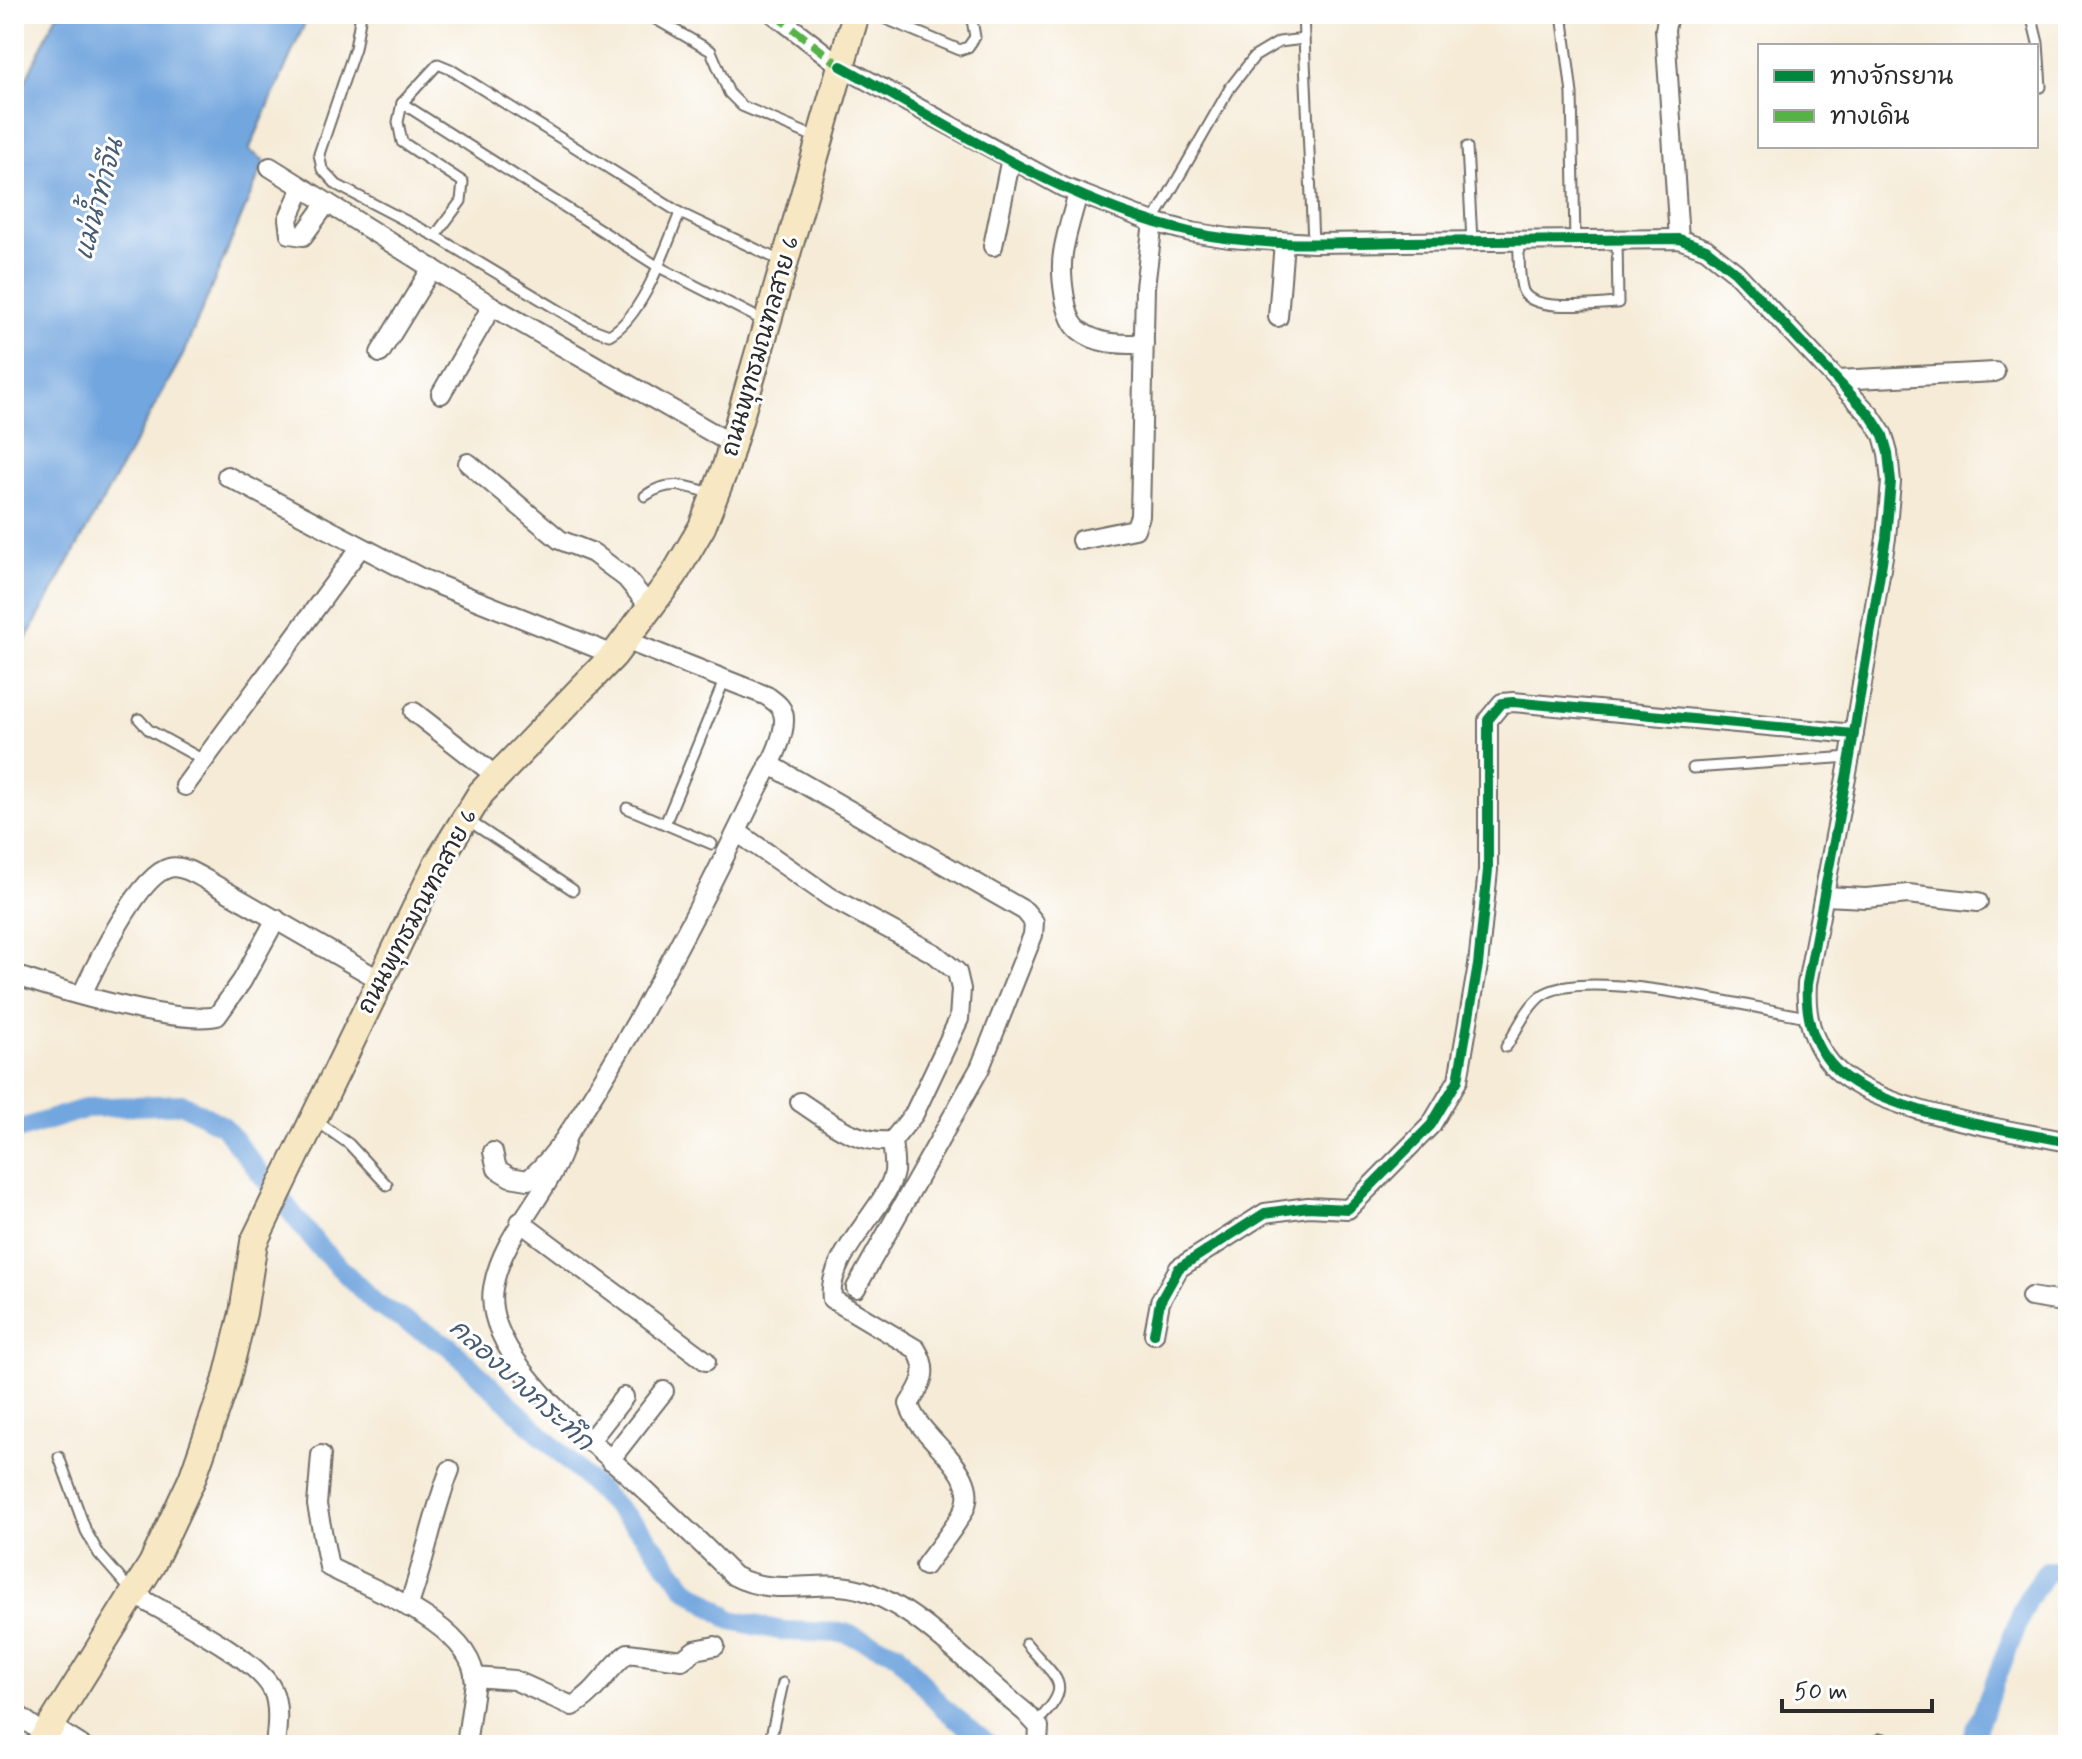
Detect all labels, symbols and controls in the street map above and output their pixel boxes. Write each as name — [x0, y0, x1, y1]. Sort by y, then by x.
legend — [1758, 44, 2038, 148]
text: ทางจักรยาน — [1830, 62, 1953, 93]
text: ทางเดิน — [1830, 102, 1910, 133]
water label: แม่น้ำท่าจีน — [59, 131, 133, 264]
street label: ถนนพุทธมณฑลสาย 6 — [715, 233, 809, 461]
street label: ถนนพุทธมณฑลสาย 6 — [351, 804, 486, 1020]
water label: คลองบางกระทึก — [442, 1312, 601, 1460]
scale bar — [1782, 1663, 1932, 1713]
text: 50 m — [1794, 1677, 1848, 1708]

